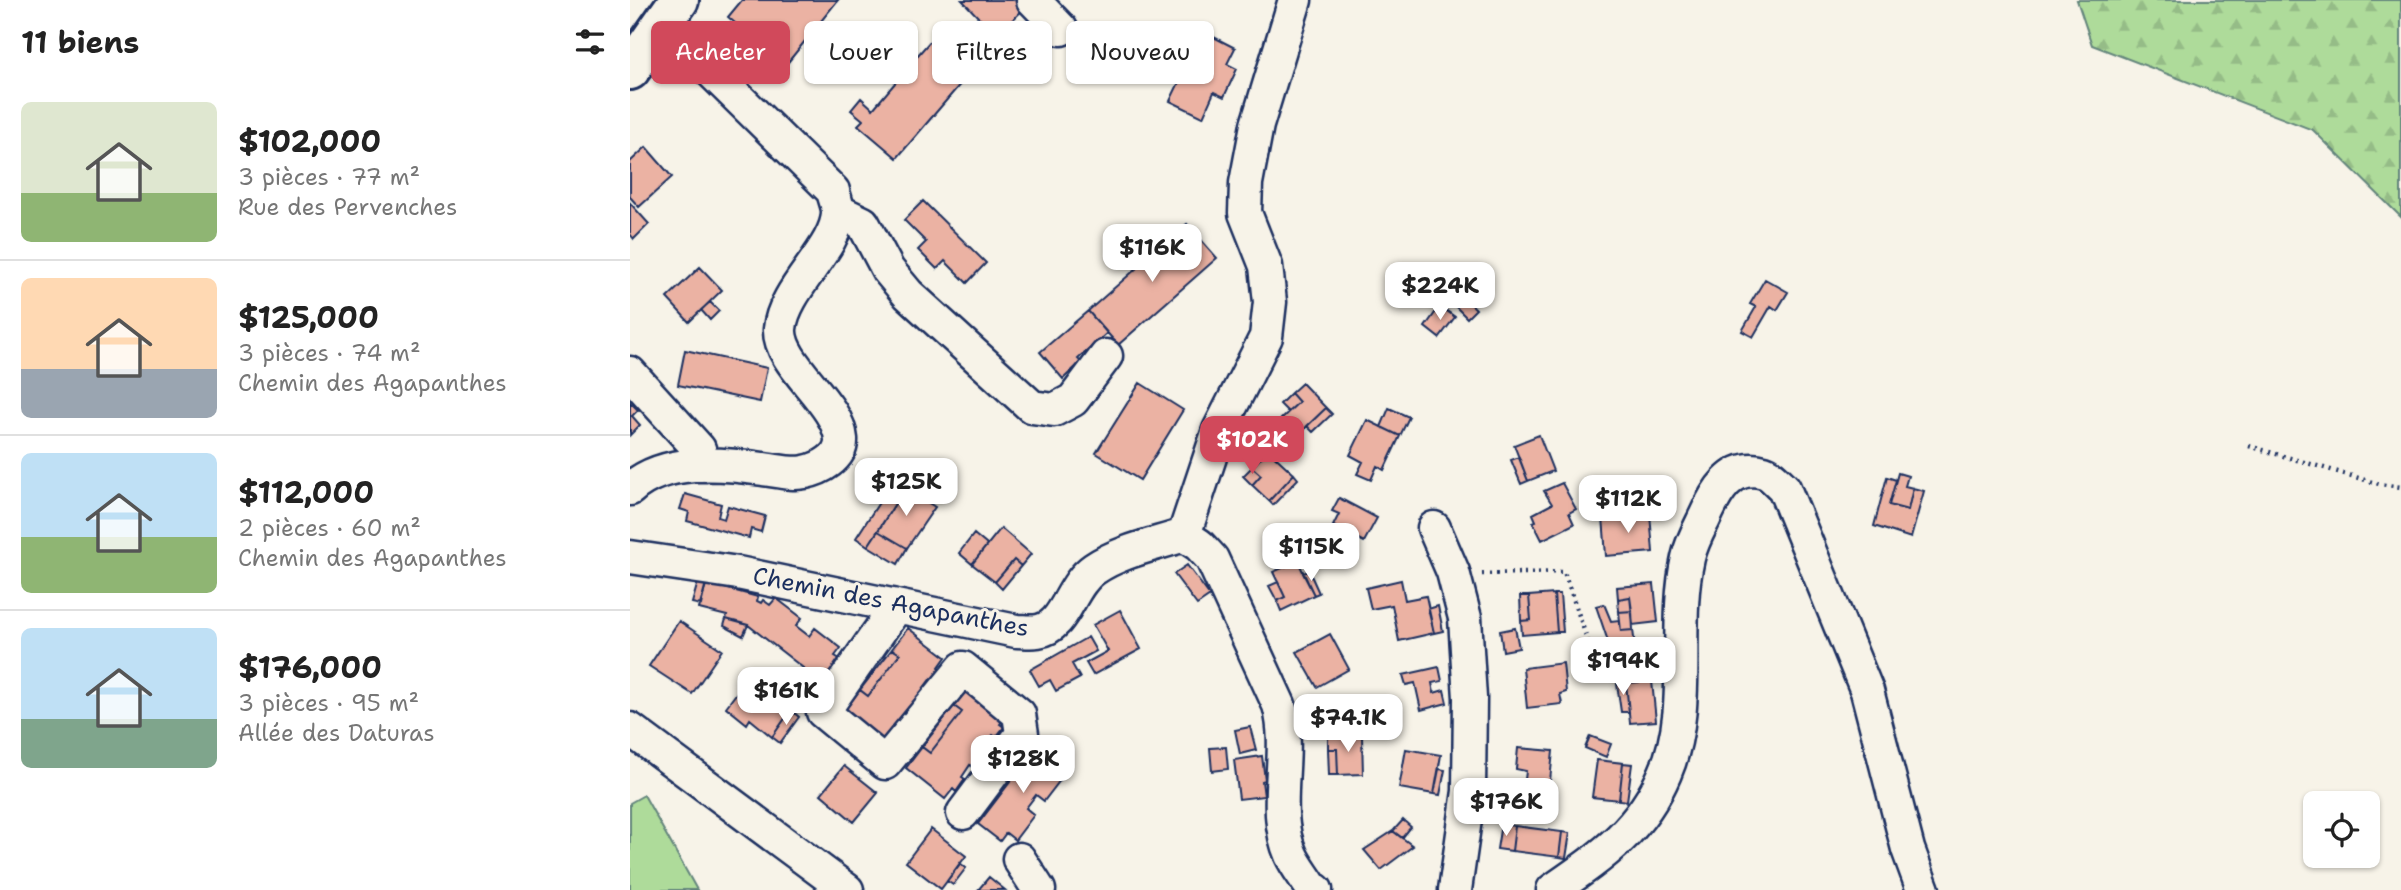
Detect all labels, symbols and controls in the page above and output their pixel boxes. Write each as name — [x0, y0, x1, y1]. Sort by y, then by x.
chip: Acheter — [651, 21, 790, 84]
chip: Louer — [804, 21, 918, 84]
chip: Filtres — [932, 21, 1052, 84]
chip: Nouveau — [1066, 21, 1214, 84]
text: 11 biens — [21, 22, 139, 63]
icon: filters — [571, 23, 609, 61]
text: $102,000 — [238, 121, 381, 162]
icon: home — [77, 130, 161, 214]
text: 3 pièces · 77 m² — [238, 162, 420, 192]
text: Rue des Pervenches — [238, 192, 457, 222]
pin: $116K — [1103, 224, 1201, 284]
text: $116K — [1119, 232, 1185, 262]
pin: $224K — [1391, 262, 1489, 322]
text: $224K — [1401, 270, 1479, 300]
text: $125,000 — [238, 297, 379, 338]
icon: home — [77, 306, 161, 390]
text: 3 pièces · 74 m² — [238, 338, 421, 368]
text: Chemin des Agapanthes — [238, 368, 507, 398]
pin: $102K — [1203, 416, 1301, 476]
text: $102K — [1216, 424, 1288, 454]
pin: $125K — [857, 458, 955, 518]
text: $125K — [871, 466, 941, 496]
text: $112,000 — [238, 472, 374, 513]
pin: $112K — [1579, 476, 1677, 535]
icon: home — [77, 481, 161, 565]
text: $112K — [1595, 483, 1661, 513]
text: 2 pièces · 60 m² — [238, 513, 421, 543]
pin: $115K — [1262, 524, 1360, 583]
text: $115K — [1278, 531, 1344, 561]
text: Chemin des Agapanthes — [238, 543, 507, 573]
street label: Chemin des Agapanthes — [750, 560, 1032, 644]
pin: $194K — [1574, 638, 1672, 697]
text: $194K — [1587, 645, 1659, 675]
text: $176,000 — [238, 647, 382, 688]
icon: home — [77, 656, 161, 740]
pin: $161K — [737, 668, 835, 727]
text: $161K — [753, 675, 819, 705]
text: 3 pièces · 95 m² — [238, 688, 419, 718]
pin: $74.1K — [1291, 694, 1405, 754]
text: $74.1K — [1310, 702, 1386, 732]
text: Allée des Daturas — [238, 718, 435, 748]
pin: $128K — [974, 736, 1072, 795]
text: $128K — [987, 743, 1059, 773]
pin: $176K — [1457, 778, 1555, 838]
text: $176K — [1470, 786, 1542, 816]
map controls — [2303, 791, 2380, 868]
button: locate — [2303, 791, 2380, 868]

